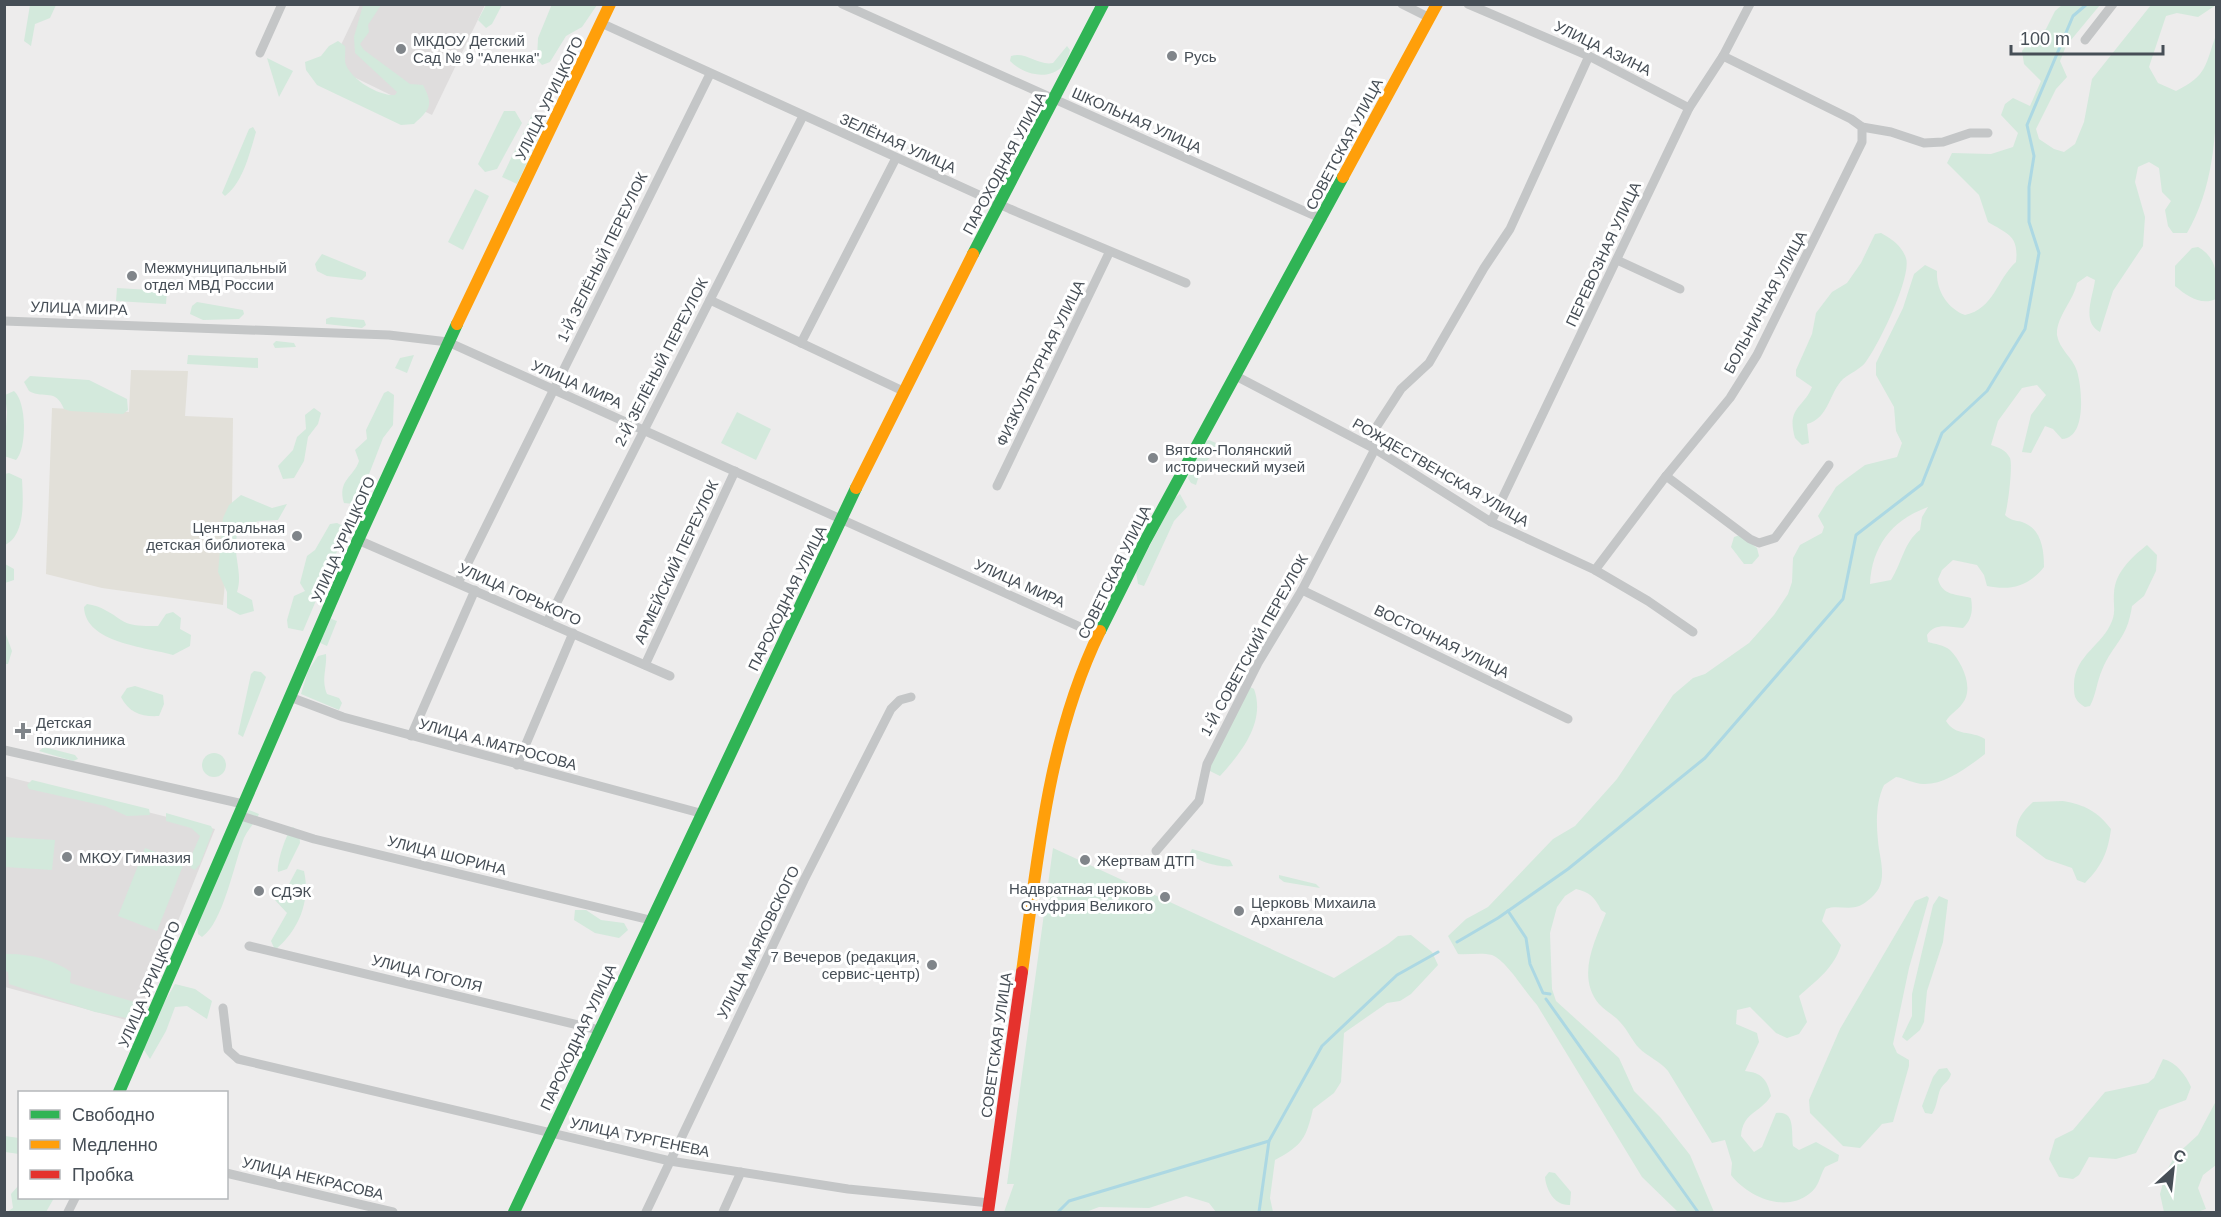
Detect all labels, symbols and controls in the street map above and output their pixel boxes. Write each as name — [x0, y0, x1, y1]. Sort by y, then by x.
street label: УЛИЦА АЗИНА — [1552, 17, 1654, 79]
scale bar — [2011, 18, 2162, 56]
text: 100 m — [2020, 29, 2070, 49]
place label: МКДОУ Детский Сад № 9 "Аленка" — [413, 32, 539, 66]
street label: УЛИЦА УРИЦКОГО — [512, 33, 586, 163]
marker: МКДОУ Детский Сад № 9 "Аленка" — [394, 42, 408, 56]
place label: Русь — [1184, 48, 1217, 65]
marker: Русь — [1165, 49, 1179, 63]
street label: СОВЕТСКАЯ УЛИЦА — [1302, 75, 1386, 213]
street label: ШКОЛЬНАЯ УЛИЦА — [1070, 84, 1204, 156]
street label: ПАРОХОДНАЯ УЛИЦА — [959, 89, 1049, 237]
street label: ЗЕЛЁНАЯ УЛИЦА — [837, 110, 959, 176]
street label: 1-Й ЗЕЛЁНЫЙ ПЕРЕУЛОК — [554, 169, 651, 344]
street label: ПЕРЕВОЗНАЯ УЛИЦА — [1562, 179, 1644, 329]
street label: БОЛЬНИЧНАЯ УЛИЦА — [1720, 228, 1810, 376]
place label: Межмуниципальный отдел МВД России — [144, 259, 287, 293]
marker: Межмуниципальный отдел МВД России — [125, 269, 139, 283]
street label: 2-Й ЗЕЛЁНЫЙ ПЕРЕУЛОК — [611, 275, 711, 449]
street label: ФИЗКУЛЬТУРНАЯ УЛИЦА — [992, 277, 1088, 449]
street label: УЛИЦА МИРА — [30, 298, 128, 318]
street label: УЛИЦА МИРА — [529, 356, 625, 412]
street label: РОЖДЕСТВЕНСКАЯ УЛИЦА — [1350, 414, 1532, 530]
place label: Вятско-Полянский исторический музей — [1165, 441, 1305, 475]
marker: Вятско-Полянский исторический музей — [1146, 451, 1160, 465]
street label: УЛИЦА УРИЦКОГО — [308, 474, 378, 604]
street label: АРМЕЙСКИЙ ПЕРЕУЛОК — [631, 477, 722, 646]
street label: СОВЕТСКАЯ УЛИЦА — [1074, 502, 1154, 642]
place label: Центральная детская библиотека — [146, 519, 286, 553]
street label: ПАРОХОДНАЯ УЛИЦА — [744, 523, 830, 673]
marker: Центральная детская библиотека — [290, 529, 304, 543]
street label: 1-Й СОВЕТСКИЙ ПЕРЕУЛОК — [1197, 551, 1311, 739]
street label: УЛИЦА МИРА — [972, 555, 1068, 611]
street label: УЛИЦА ГОРЬКОГО — [456, 559, 584, 629]
street label: ВОСТОЧНАЯ УЛИЦА — [1372, 601, 1512, 681]
place label: Детская поликлиника — [36, 714, 126, 748]
street label: УЛИЦА А.МАТРОСОВА — [417, 715, 579, 773]
marker: Детская поликлиника — [14, 722, 32, 740]
street label: УЛИЦА ШОРИНА — [386, 832, 508, 878]
place label: МКОУ Гимназия — [79, 849, 191, 866]
marker: МКОУ Гимназия — [60, 850, 74, 864]
place label: Жертвам ДТП — [1097, 852, 1195, 869]
marker: Жертвам ДТП — [1078, 853, 1092, 867]
street label: УЛИЦА МАЯКОВСКОГО — [714, 863, 802, 1021]
place label: Надвратная церковь Онуфрия Великого — [1009, 880, 1153, 914]
place label: СДЭК — [271, 883, 311, 900]
marker: СДЭК — [252, 884, 266, 898]
marker: Надвратная церковь Онуфрия Великого — [1158, 890, 1172, 904]
place label: Церковь Михаила Архангела — [1251, 894, 1376, 928]
marker: Церковь Михаила Архангела — [1232, 904, 1246, 918]
street label: УЛИЦА УРИЦКОГО — [115, 918, 183, 1050]
place label: 7 Вечеров (редакция, сервис-центр) — [770, 948, 920, 982]
street label: УЛИЦА ГОГОЛЯ — [370, 951, 484, 995]
marker: 7 Вечеров (редакция, сервис-центр) — [925, 958, 939, 972]
street label: ПАРОХОДНАЯ УЛИЦА — [537, 961, 619, 1113]
street label: СОВЕТСКАЯ УЛИЦА — [977, 971, 1015, 1119]
legend — [18, 1091, 228, 1199]
text: Свободно — [72, 1105, 155, 1125]
street label: УЛИЦА ТУРГЕНЕВА — [569, 1114, 711, 1160]
text: Медленно — [72, 1135, 158, 1155]
north arrow — [2143, 1139, 2203, 1199]
text: С — [2171, 1146, 2189, 1166]
street label: УЛИЦА НЕКРАСОВА — [241, 1153, 385, 1203]
text: Пробка — [72, 1165, 135, 1185]

